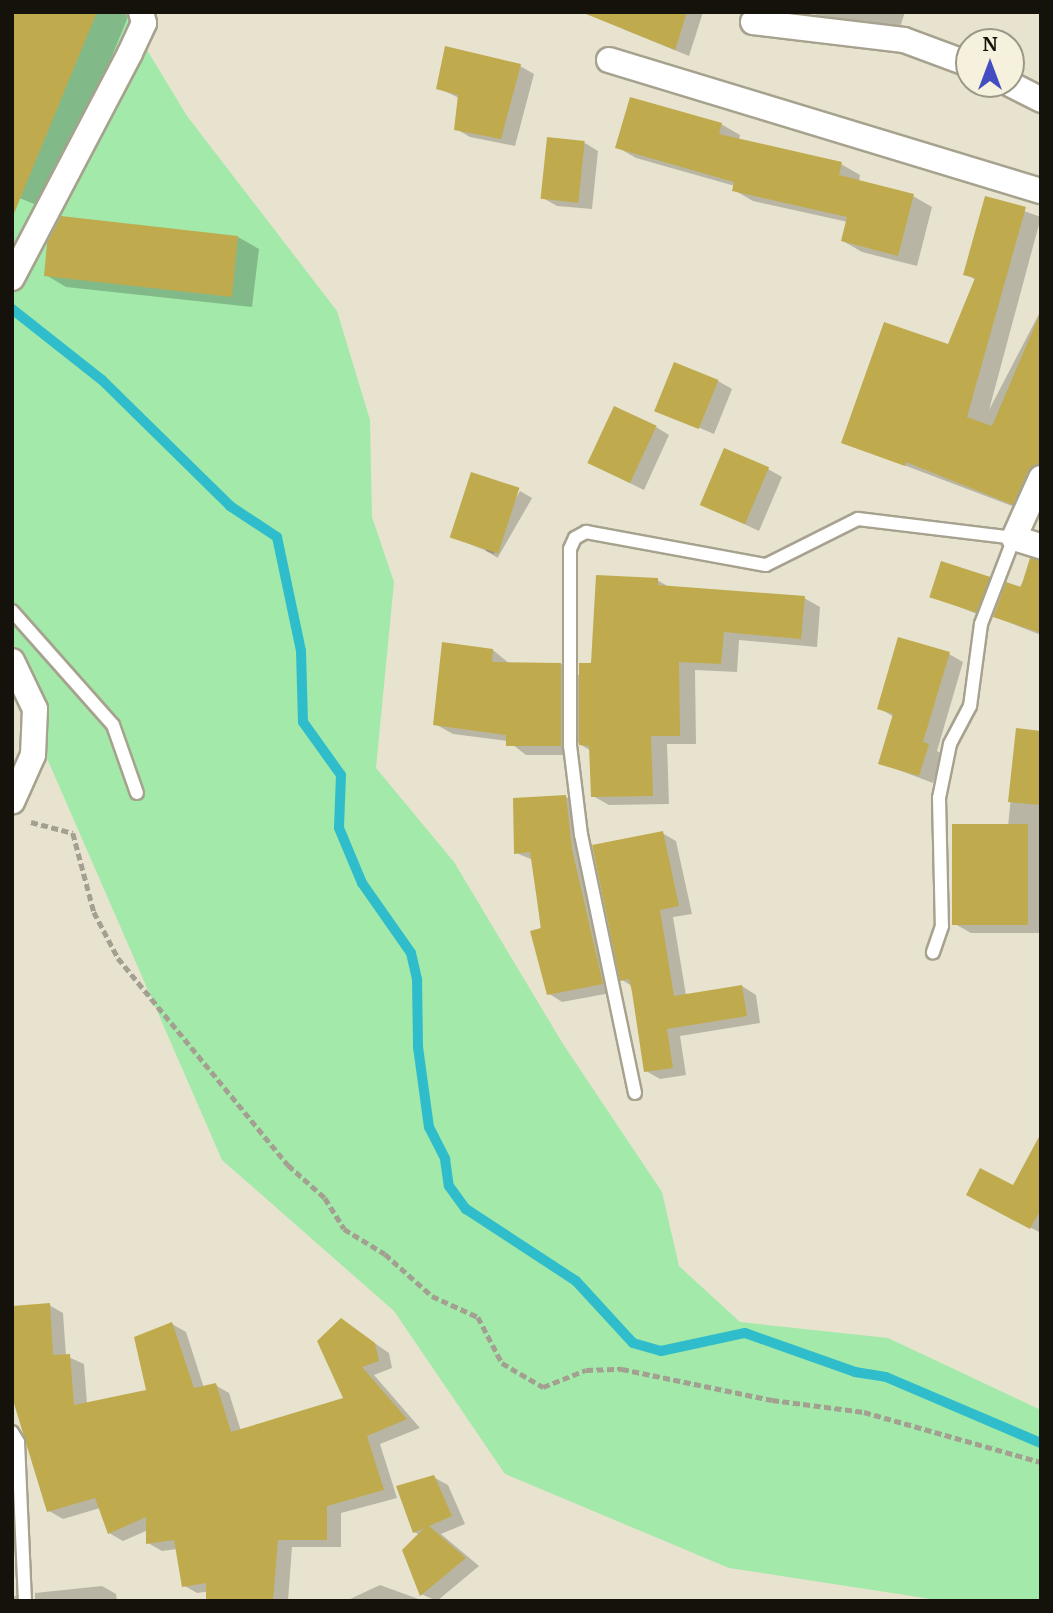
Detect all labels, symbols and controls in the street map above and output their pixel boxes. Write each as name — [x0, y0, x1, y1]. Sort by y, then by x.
north arrow — [955, 28, 1025, 98]
text: N — [982, 32, 998, 56]

